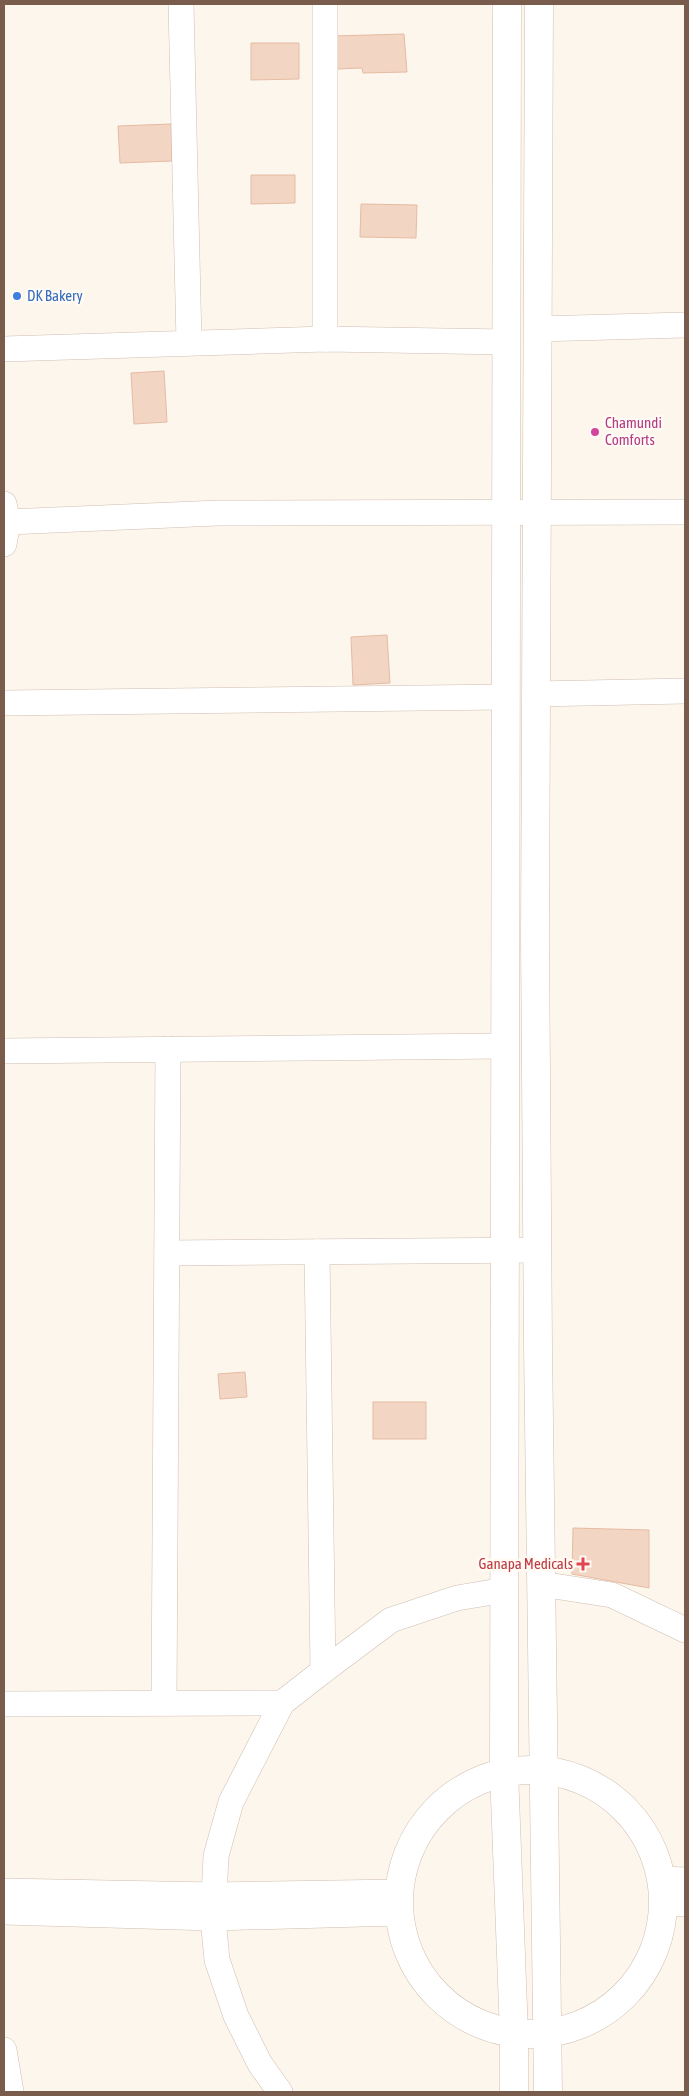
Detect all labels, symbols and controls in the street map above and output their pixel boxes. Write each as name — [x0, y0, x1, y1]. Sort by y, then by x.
place label: DK Bakery — [27, 287, 83, 304]
marker: DK Bakery — [11, 290, 23, 302]
place label: Chamundi Comforts — [605, 414, 662, 448]
marker: Chamundi Comforts — [589, 426, 601, 438]
place label: Ganapa Medicals — [479, 1555, 573, 1572]
marker: Ganapa Medicals — [577, 1558, 589, 1570]

